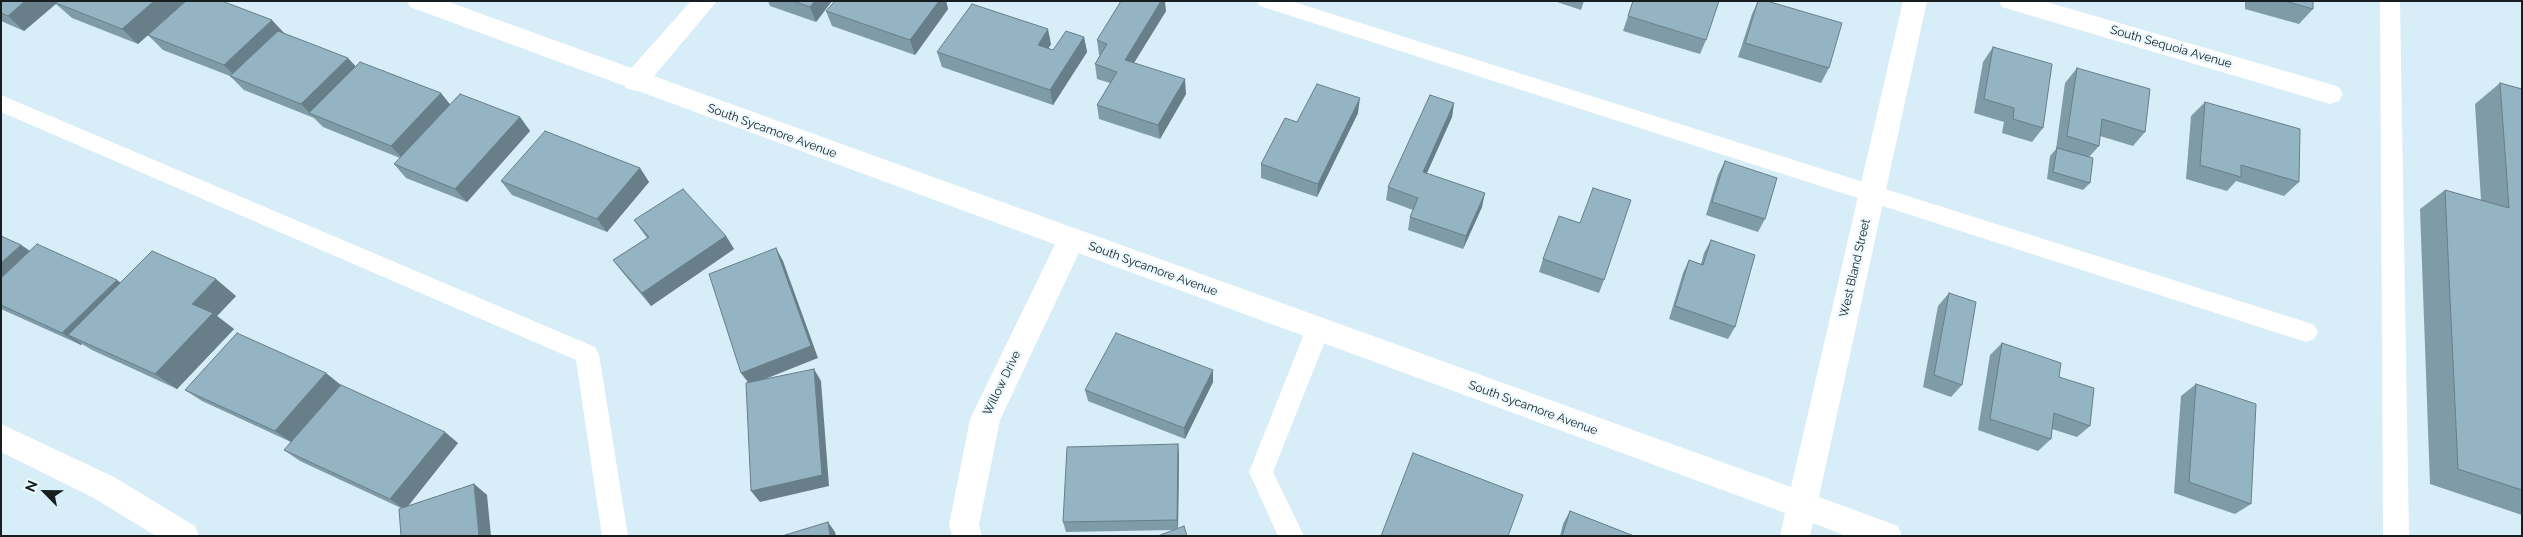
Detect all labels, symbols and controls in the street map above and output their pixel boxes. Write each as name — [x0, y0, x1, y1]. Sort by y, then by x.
street label: South Sequoia Avenue — [2108, 23, 2234, 71]
street label: South Sycamore Avenue — [705, 101, 839, 161]
street label: West Bland Street — [1837, 218, 1873, 318]
street label: South Sycamore Avenue — [1086, 239, 1220, 299]
street label: Willow Drive — [980, 348, 1024, 418]
street label: South Sycamore Avenue — [1466, 378, 1600, 438]
north arrow — [20, 467, 70, 517]
text: N — [22, 478, 41, 494]

